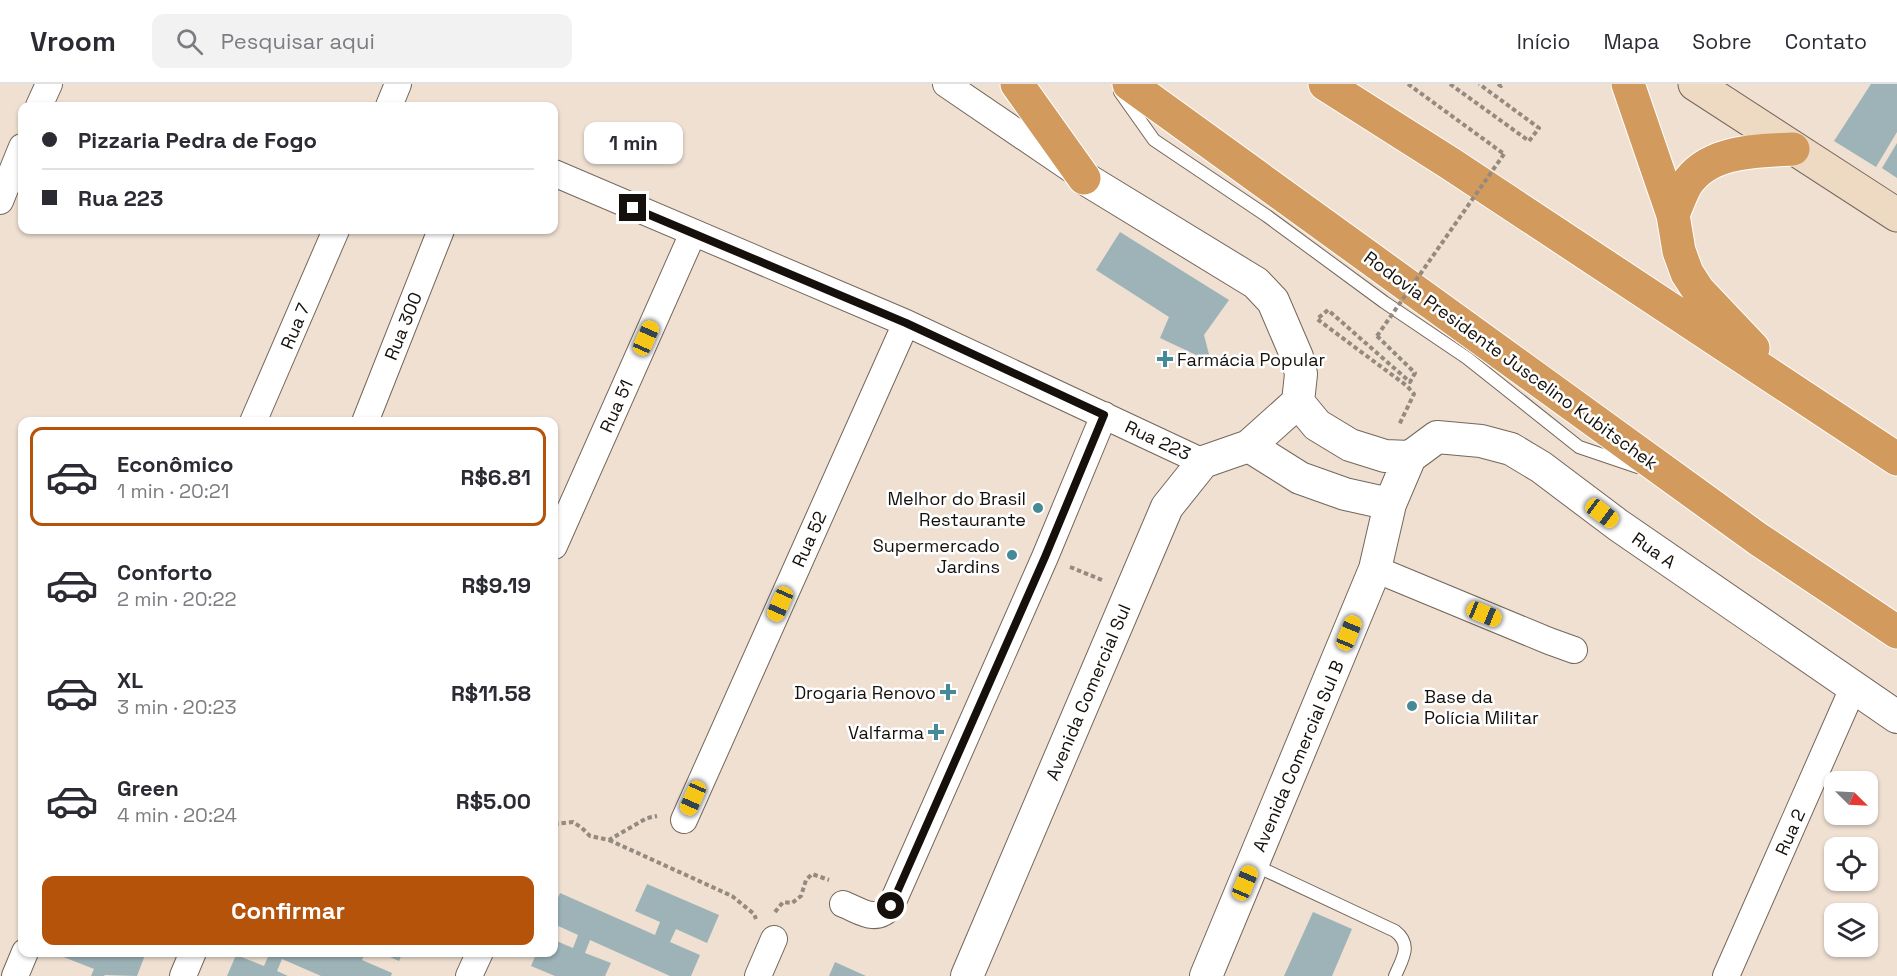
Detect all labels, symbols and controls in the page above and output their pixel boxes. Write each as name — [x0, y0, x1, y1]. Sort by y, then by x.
search box — [152, 14, 572, 68]
text: Vroom — [30, 23, 116, 59]
icon: search — [173, 25, 206, 58]
text: Pesquisar aqui — [221, 27, 375, 55]
text: Início — [1517, 28, 1570, 55]
text: Mapa — [1603, 28, 1659, 55]
text: Sobre — [1692, 28, 1752, 55]
text: Contato — [1785, 28, 1867, 55]
callout: 1 min — [584, 121, 682, 163]
text: Pizzaria Pedra de Fogo — [78, 126, 317, 154]
text: 1 min — [609, 130, 658, 156]
text: Rua 223 — [78, 184, 163, 212]
route end — [619, 194, 646, 221]
street label: Rodovia Presidente Juscelino Kubitschek — [1360, 246, 1663, 475]
street label: Rua 300 — [379, 289, 427, 363]
street label: Rua 7 — [275, 300, 315, 352]
car — [630, 318, 662, 358]
place label: Farmácia Popular — [1177, 348, 1325, 371]
marker: Farmácia Popular — [1158, 352, 1172, 366]
street label: Rua 51 — [594, 376, 638, 436]
street label: Rua 223 — [1121, 415, 1195, 465]
icon: car — [45, 450, 99, 504]
text: Econômico — [117, 450, 234, 478]
text: R$6.81 — [461, 463, 531, 491]
text: 1 min · 20:21 — [117, 478, 229, 504]
place label: Melhor do Brasil Restaurante — [887, 487, 1026, 531]
car — [1582, 495, 1622, 531]
marker: Melhor do Brasil Restaurante — [1031, 501, 1045, 515]
street label: Rua 52 — [787, 507, 831, 571]
street label: Rua A — [1628, 527, 1680, 573]
place label: Supermercado Jardins — [873, 534, 1000, 578]
marker: Supermercado Jardins — [1005, 548, 1019, 562]
icon: car — [45, 558, 99, 612]
text: Conforto — [117, 558, 212, 586]
text: R$9.19 — [461, 571, 531, 599]
car — [764, 584, 796, 624]
text: 2 min · 20:22 — [117, 586, 237, 612]
car — [1464, 599, 1504, 629]
street label: Avenida Comercial Sul — [1040, 600, 1136, 784]
car — [1334, 613, 1364, 653]
street label: Avenida Comercial Sul B — [1247, 657, 1349, 855]
icon: car — [45, 666, 99, 720]
text: XL — [117, 666, 143, 694]
text: R$11.58 — [451, 679, 531, 707]
place label: Drogaria Renovo — [794, 681, 936, 704]
marker: Drogaria Renovo — [941, 685, 955, 699]
place label: Base da Polícia Militar — [1424, 685, 1539, 729]
text: 3 min · 20:23 — [117, 694, 237, 720]
marker: Base da Polícia Militar — [1405, 699, 1419, 713]
place label: Valfarma — [848, 721, 924, 744]
marker: Valfarma — [929, 725, 943, 739]
north arrow — [1824, 771, 1878, 825]
map controls — [1824, 771, 1878, 957]
icon: car — [45, 774, 99, 828]
text: Green — [117, 774, 179, 802]
car — [677, 778, 709, 818]
text: R$5.00 — [456, 787, 531, 815]
text: 4 min · 20:24 — [117, 802, 237, 828]
street label: Rua 2 — [1770, 805, 1810, 859]
button: locate — [1824, 837, 1878, 891]
car — [1230, 863, 1260, 903]
button: Confirmar — [42, 876, 534, 945]
route start — [877, 892, 904, 919]
button: layers — [1824, 903, 1878, 957]

